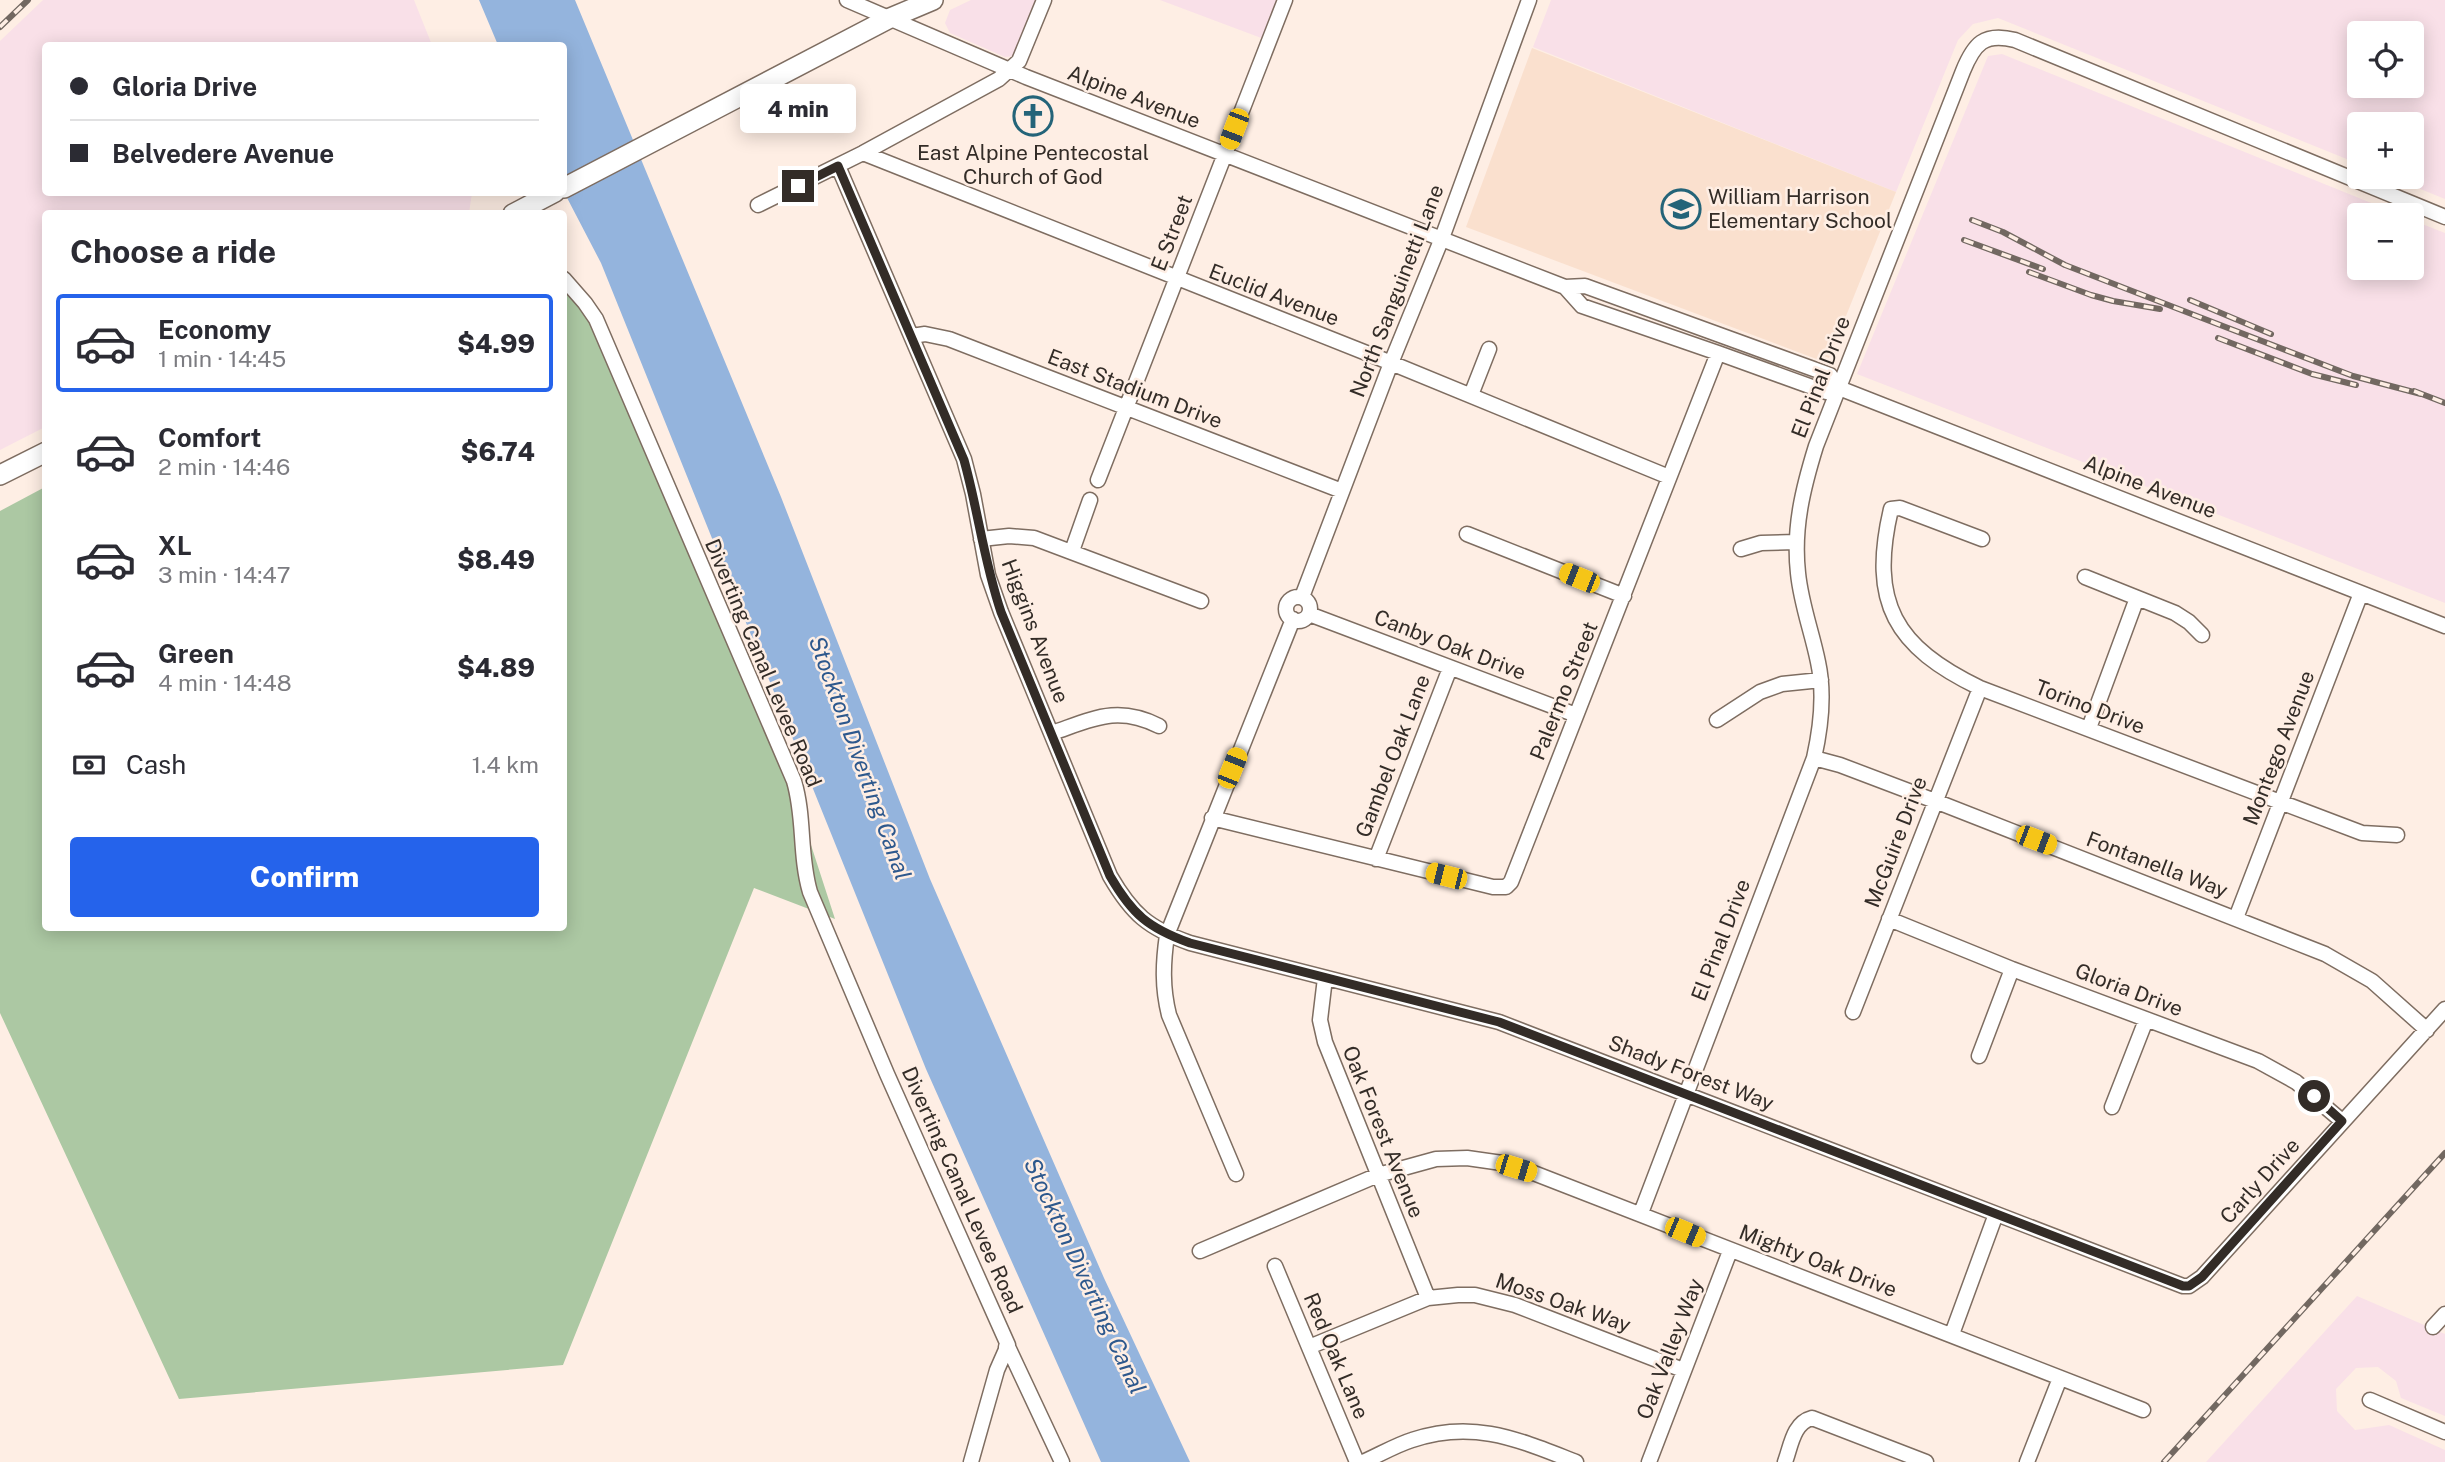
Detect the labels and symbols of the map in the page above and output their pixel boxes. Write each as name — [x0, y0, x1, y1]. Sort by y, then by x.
street label: Alpine Avenue — [1064, 60, 1204, 133]
callout: 4 min — [740, 85, 856, 134]
church icon: East Alpine Pentecostal Church of God — [1012, 95, 1054, 137]
car — [1217, 106, 1252, 152]
place label: East Alpine Pentecostal Church of God — [917, 140, 1149, 189]
route end — [782, 170, 814, 202]
street label: North Sanguinetti Lane — [1344, 181, 1449, 401]
place label: William Harrison Elementary School — [1708, 184, 1892, 233]
school or university icon: William Harrison Elementary School — [1660, 188, 1702, 230]
street label: E Street — [1146, 191, 1197, 274]
street label: Euclid Avenue — [1205, 258, 1343, 331]
street label: El Pinal Drive — [1786, 312, 1855, 441]
street label: East Stadium Drive — [1044, 344, 1226, 433]
street label: Alpine Avenue — [2080, 450, 2220, 523]
street label: Diverting Canal Levee Road — [700, 535, 827, 791]
street label: Higgins Avenue — [997, 555, 1074, 706]
car — [1556, 560, 1603, 596]
street label: Canby Oak Drive — [1371, 604, 1530, 685]
street label: Palermo Street — [1524, 618, 1603, 764]
water label: Stockton Diverting Canal — [804, 632, 917, 883]
street label: Montego Avenue — [2238, 667, 2319, 829]
street label: Gambel Oak Lane — [1350, 671, 1435, 841]
street label: Torino Drive — [2032, 674, 2149, 739]
car — [1215, 745, 1250, 791]
street label: McGuire Drive — [1859, 773, 1932, 911]
car — [2013, 823, 2060, 857]
street label: Fontanella Way — [2083, 826, 2231, 903]
car — [1424, 861, 1469, 891]
street label: El Pinal Drive — [1686, 875, 1755, 1004]
street label: Gloria Drive — [2072, 958, 2187, 1022]
street label: Shady Forest Way — [1605, 1029, 1777, 1116]
street label: Oak Forest Avenue — [1338, 1042, 1429, 1222]
street label: Diverting Canal Levee Road — [897, 1063, 1028, 1317]
route start — [2298, 1080, 2330, 1112]
street label: Carly Drive — [2215, 1133, 2305, 1229]
car — [1493, 1152, 1540, 1184]
water label: Stockton Diverting Canal — [1019, 1153, 1152, 1398]
car — [1662, 1214, 1709, 1250]
street label: Mighty Oak Drive — [1736, 1219, 1901, 1302]
street label: Moss Oak Way — [1492, 1268, 1634, 1337]
street label: Oak Valley Way — [1631, 1275, 1708, 1423]
street label: Red Oak Lane — [1299, 1289, 1374, 1423]

